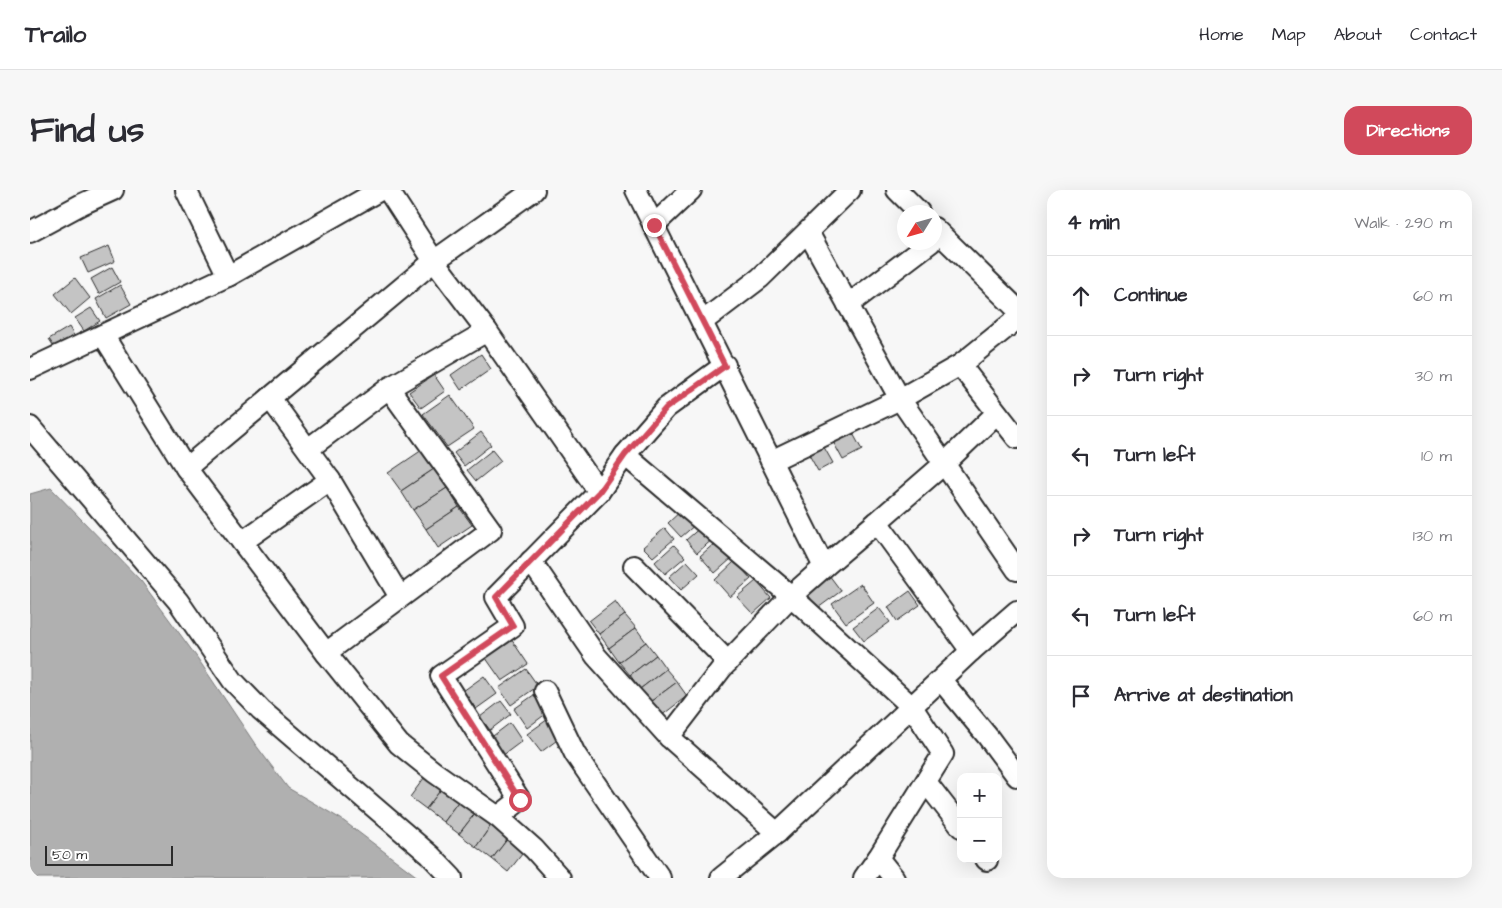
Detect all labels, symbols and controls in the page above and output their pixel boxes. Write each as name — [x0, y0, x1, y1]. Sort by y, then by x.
text: Trailo — [25, 18, 86, 52]
text: Home — [1199, 22, 1244, 47]
text: Map — [1272, 22, 1306, 47]
text: About — [1334, 22, 1382, 47]
text: Contact — [1410, 22, 1477, 47]
text: Find us — [30, 106, 144, 155]
button: Directions — [1344, 106, 1472, 155]
north arrow — [897, 205, 942, 250]
text: 4 min — [1067, 208, 1120, 237]
text: Walk · 290 m — [1354, 212, 1452, 234]
route end — [643, 214, 666, 237]
icon: ahead — [1067, 282, 1095, 310]
text: Continue — [1114, 282, 1188, 309]
text: 60 m — [1413, 285, 1452, 307]
icon: right — [1067, 362, 1095, 390]
text: Turn right — [1114, 362, 1203, 389]
text: 30 m — [1415, 365, 1452, 387]
icon: left — [1067, 442, 1095, 470]
text: Turn left — [1114, 442, 1195, 469]
text: 10 m — [1421, 445, 1452, 467]
icon: right — [1067, 522, 1095, 550]
text: Turn right — [1114, 522, 1203, 549]
text: 130 m — [1413, 525, 1452, 547]
icon: left — [1067, 602, 1095, 630]
text: Turn left — [1114, 602, 1195, 629]
text: 60 m — [1413, 605, 1452, 627]
icon: arrive — [1067, 682, 1095, 710]
text: Arrive at destination — [1114, 682, 1293, 709]
map controls — [957, 773, 1002, 863]
button: + — [957, 773, 1002, 818]
route start — [509, 789, 532, 812]
button: − — [957, 818, 1002, 863]
scale bar — [45, 843, 172, 866]
text: 50 m — [52, 845, 87, 865]

